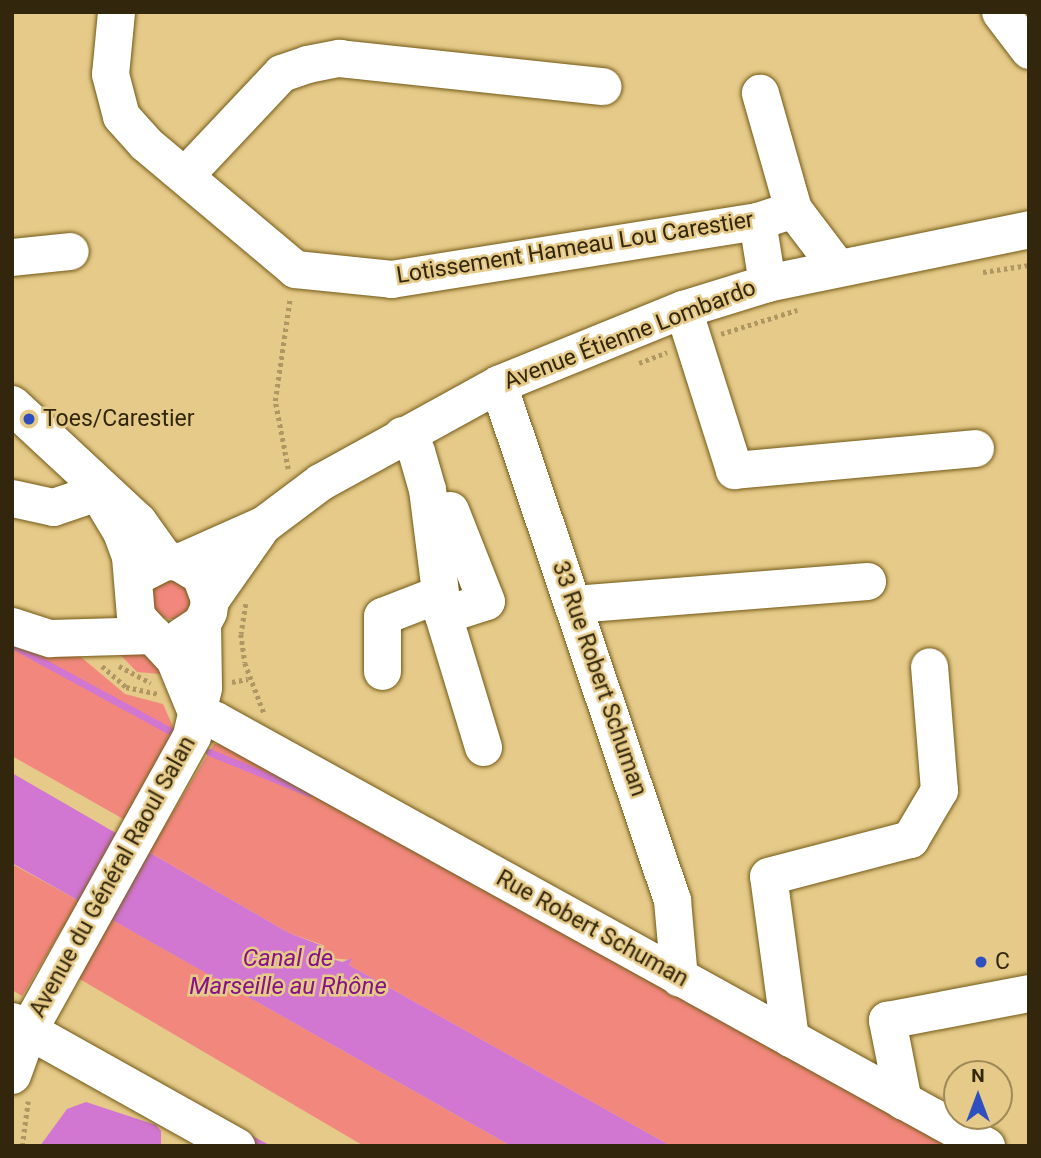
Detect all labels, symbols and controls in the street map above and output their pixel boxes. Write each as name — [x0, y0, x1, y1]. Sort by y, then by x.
street label: Lotissement Hameau Lou Carestier — [394, 206, 756, 290]
street label: Avenue Étienne Lombardo — [500, 274, 760, 396]
place label: Toes/Carestier — [43, 405, 195, 433]
marker: Toes/Carestier — [21, 411, 37, 427]
street label: 33 Rue Robert Schuman — [546, 558, 652, 800]
street label: Avenue du Général Raoul Salan — [24, 732, 202, 1022]
street label: Rue Robert Schuman — [491, 865, 693, 993]
water label: Canal de Marseille au Rhône — [189, 945, 387, 1001]
place label: C — [995, 948, 1010, 976]
marker: C — [973, 954, 989, 970]
north arrow — [943, 1060, 1013, 1130]
text: N — [971, 1064, 985, 1087]

